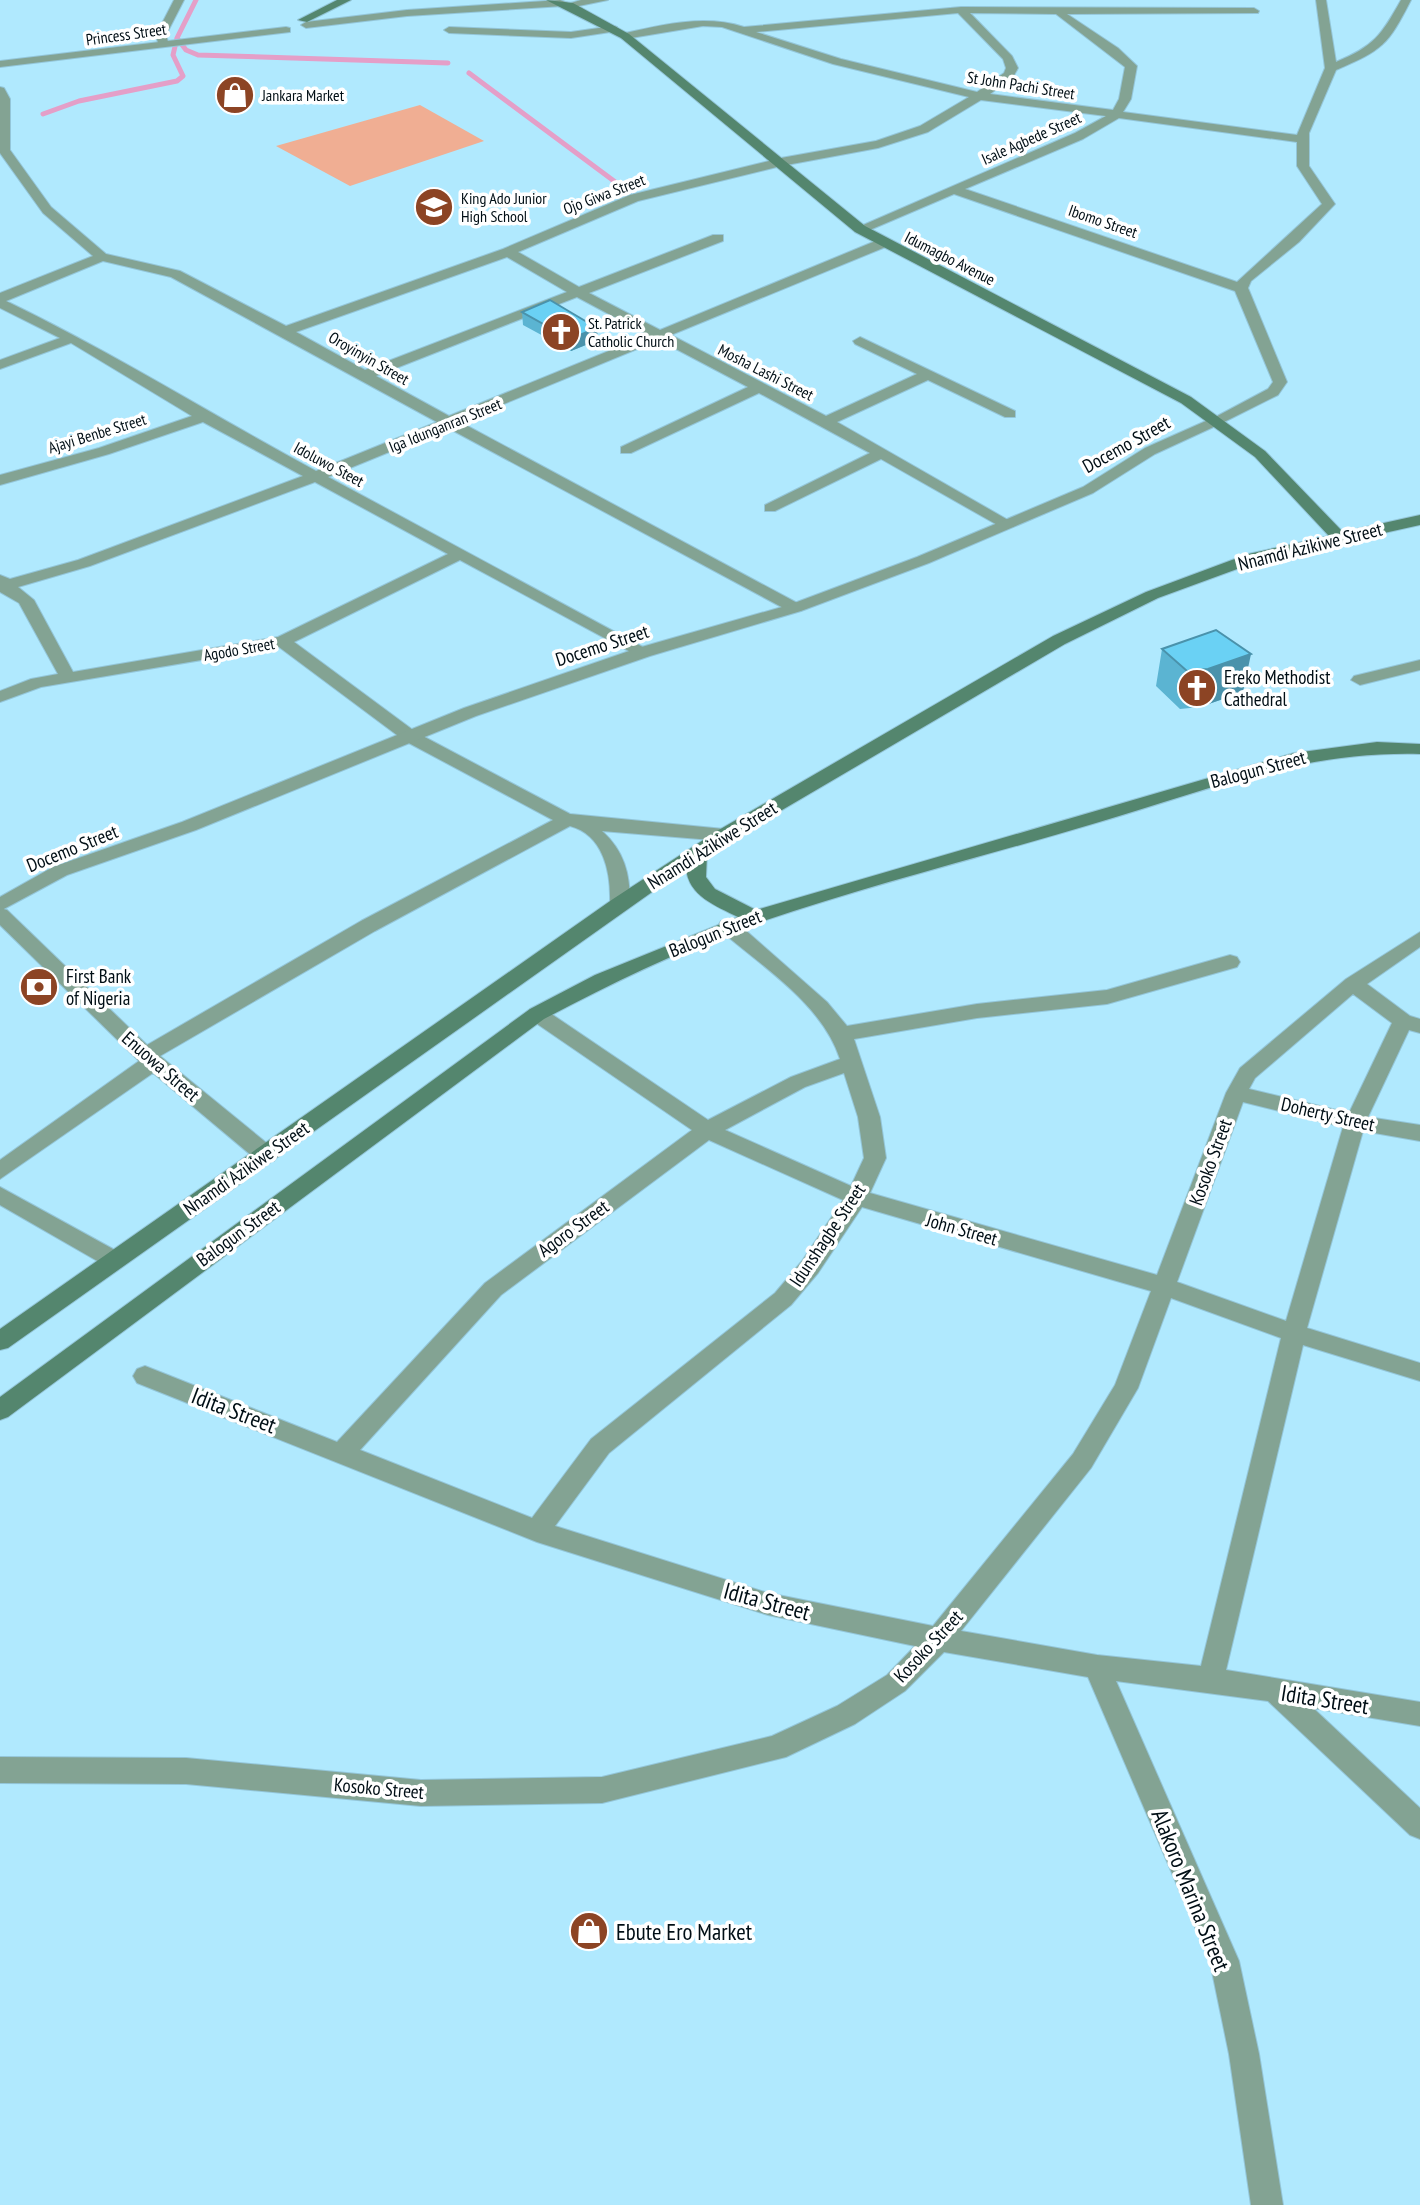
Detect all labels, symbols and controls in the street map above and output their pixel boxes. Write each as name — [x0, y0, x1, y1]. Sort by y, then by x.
street label: Princess Street — [84, 18, 168, 50]
street label: St John Pachi Street — [966, 67, 1077, 103]
shop icon: Jankara Market — [214, 74, 256, 116]
place label: Jankara Market — [261, 85, 345, 105]
street label: Isale Agbede Street — [978, 107, 1084, 169]
street label: Ojo Giwa Street — [560, 169, 648, 219]
school or university icon: King Ado Junior High School — [413, 186, 455, 228]
place label: King Ado Junior High School — [461, 188, 547, 226]
street label: Ibomo Street — [1066, 200, 1141, 242]
street label: Idumagbo Avenue — [902, 227, 998, 289]
church icon: St. Patrick Catholic Church — [540, 311, 582, 353]
place label: St. Patrick Catholic Church — [588, 313, 674, 351]
street label: Oroyinyin Street — [325, 327, 413, 389]
street label: Mosha Lashi Street — [715, 339, 818, 405]
street label: Iga Idunganran Street — [386, 393, 505, 457]
street label: Ajayi Benbe Street — [46, 408, 149, 457]
street label: Docemo Street — [1078, 410, 1175, 478]
street label: Idoluwo Steet — [291, 437, 368, 491]
street label: Nnamdi Azikiwe Street — [1235, 516, 1385, 576]
street label: Docemo Street — [552, 618, 652, 671]
street label: Agodo Street — [202, 633, 277, 665]
place label: Ereko Methodist Cathedral — [1224, 665, 1331, 711]
church icon: Ereko Methodist Cathedral — [1176, 667, 1218, 709]
street label: Balogun Street — [1208, 745, 1309, 793]
street label: Nnamdi Azikiwe Street — [643, 795, 782, 894]
street label: Docemo Street — [23, 819, 122, 877]
street label: Balogun Street — [665, 903, 765, 962]
place label: First Bank of Nigeria — [66, 964, 132, 1010]
bank icon: First Bank of Nigeria — [18, 966, 60, 1008]
street label: Enuowa Street — [117, 1026, 205, 1107]
street label: Doherty Street — [1279, 1092, 1378, 1137]
street label: Nnamdi Azikiwe Street — [179, 1115, 314, 1220]
street label: Kosoko Street — [1183, 1115, 1237, 1208]
street label: Idunshagbe Street — [784, 1178, 871, 1291]
street label: Balogun Street — [192, 1194, 285, 1271]
street label: Agoro Street — [533, 1194, 614, 1262]
street label: John Street — [923, 1207, 1001, 1251]
street label: Idita Street — [188, 1381, 281, 1440]
street label: Idita Street — [721, 1576, 814, 1627]
street label: Kosoko Street — [888, 1604, 968, 1687]
street label: Idita Street — [1279, 1678, 1372, 1720]
street label: Kosoko Street — [333, 1772, 426, 1804]
street label: Alakoro Marina Street — [1145, 1805, 1237, 1976]
shop icon: Ebute Ero Market — [568, 1910, 610, 1952]
place label: Ebute Ero Market — [616, 1917, 753, 1946]

